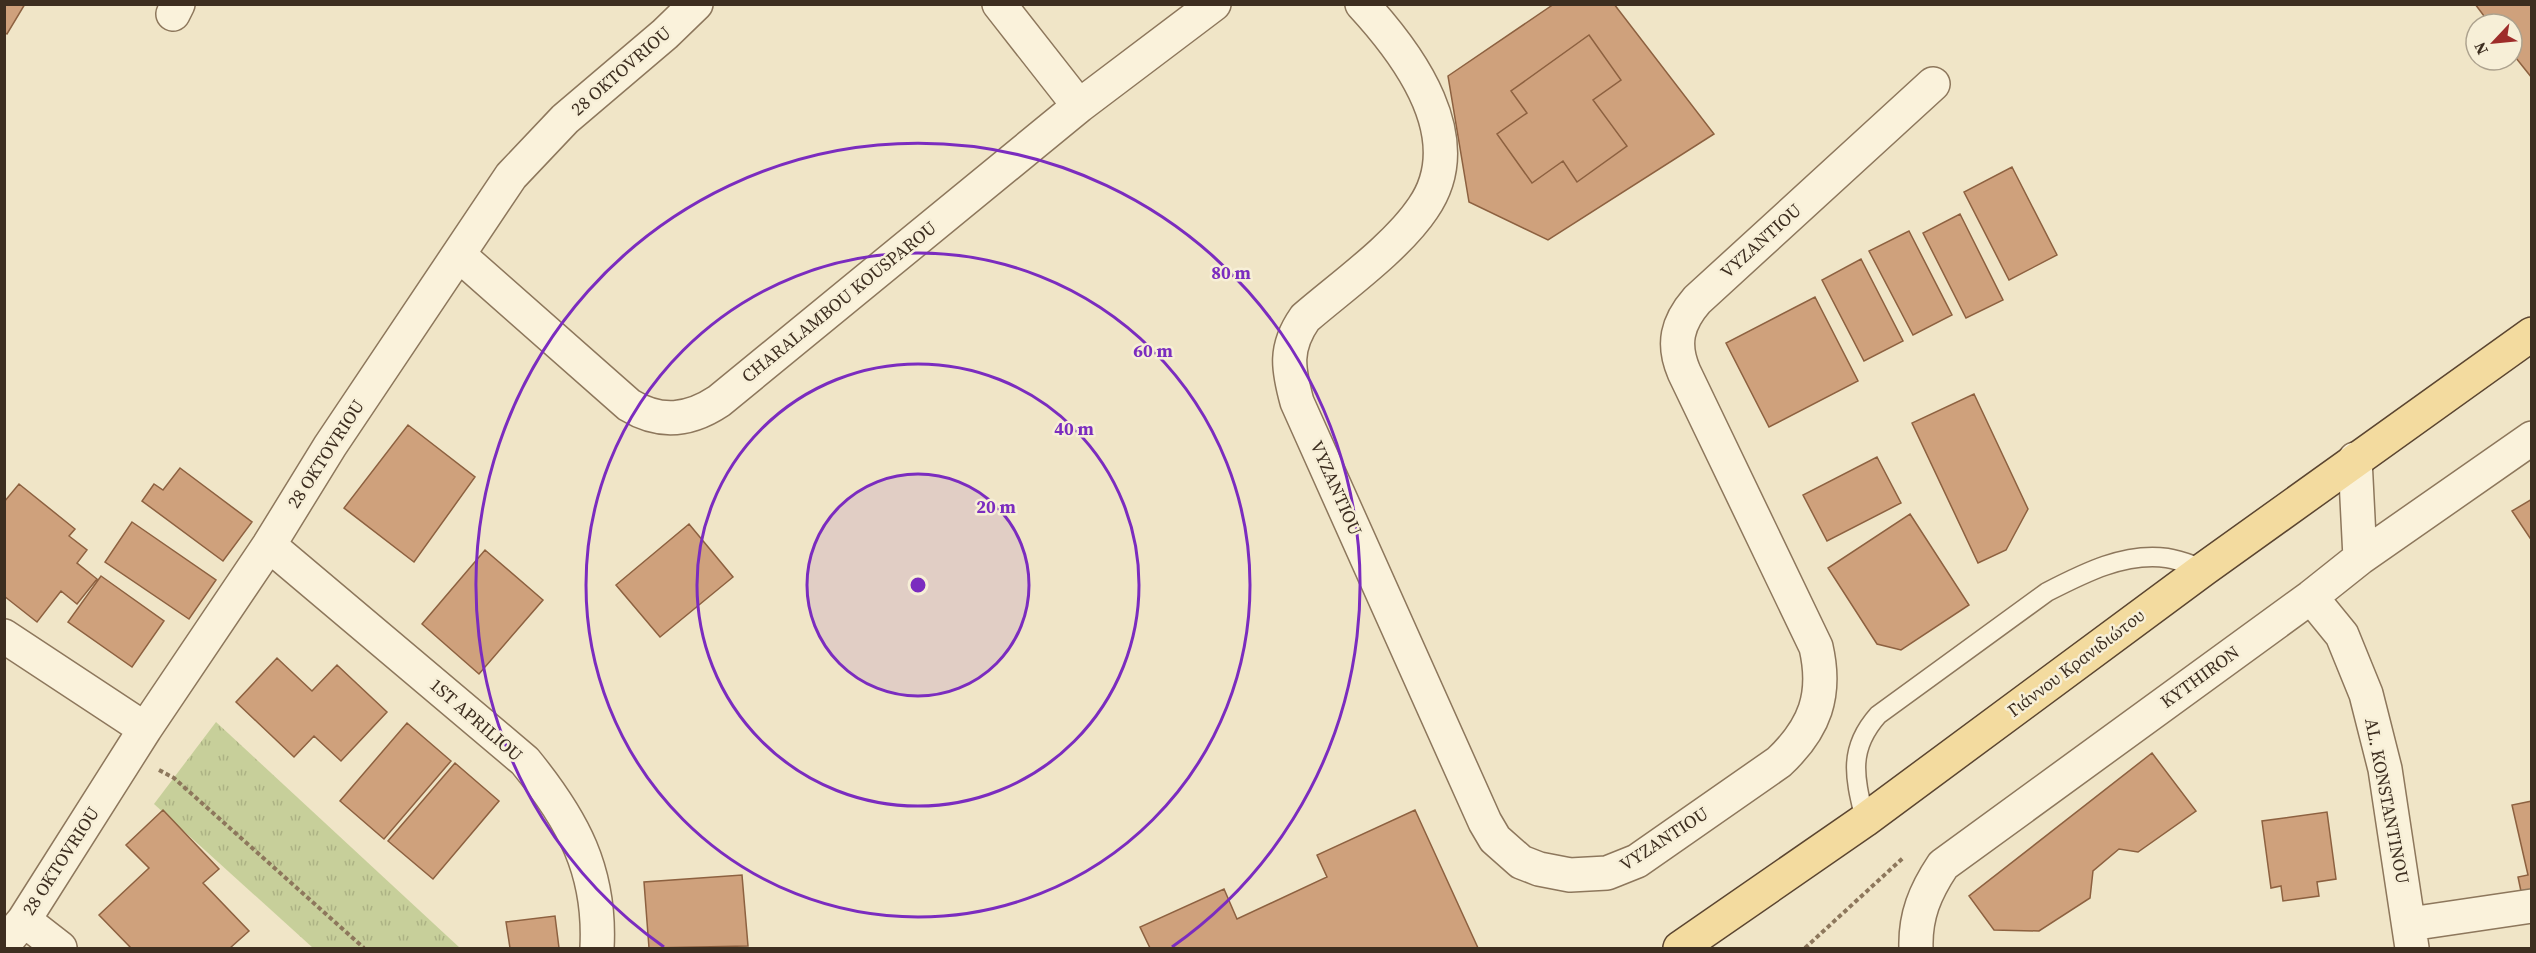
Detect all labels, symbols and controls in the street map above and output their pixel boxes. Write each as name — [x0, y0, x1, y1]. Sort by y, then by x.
north arrow — [2464, 12, 2524, 72]
street label: 28 OKTOVRIOU — [565, 20, 676, 121]
text: N — [2468, 38, 2493, 59]
street label: VYZANTIOU — [1715, 198, 1807, 284]
street label: CHARALAMBOU KOUSPAROU — [736, 215, 941, 388]
text: 80 m — [1211, 260, 1251, 285]
text: 60 m — [1133, 338, 1173, 363]
street label: 28 OKTOVRIOU — [281, 395, 370, 513]
text: 40 m — [1054, 416, 1094, 441]
street label: VYZANTIOU — [1304, 437, 1368, 539]
text: 20 m — [976, 494, 1016, 519]
centre of rings — [908, 575, 928, 595]
street label: Γιάννου Κρανιδιώτου — [2002, 603, 2149, 722]
street label: KYTHIRON — [2155, 639, 2244, 714]
street label: 1ST APRILIOU — [425, 672, 528, 767]
street label: AL. KONSTANTINOU — [2359, 716, 2416, 886]
street label: VYZANTIOU — [1615, 801, 1713, 877]
street label: 28 OKTOVRIOU — [16, 802, 105, 920]

